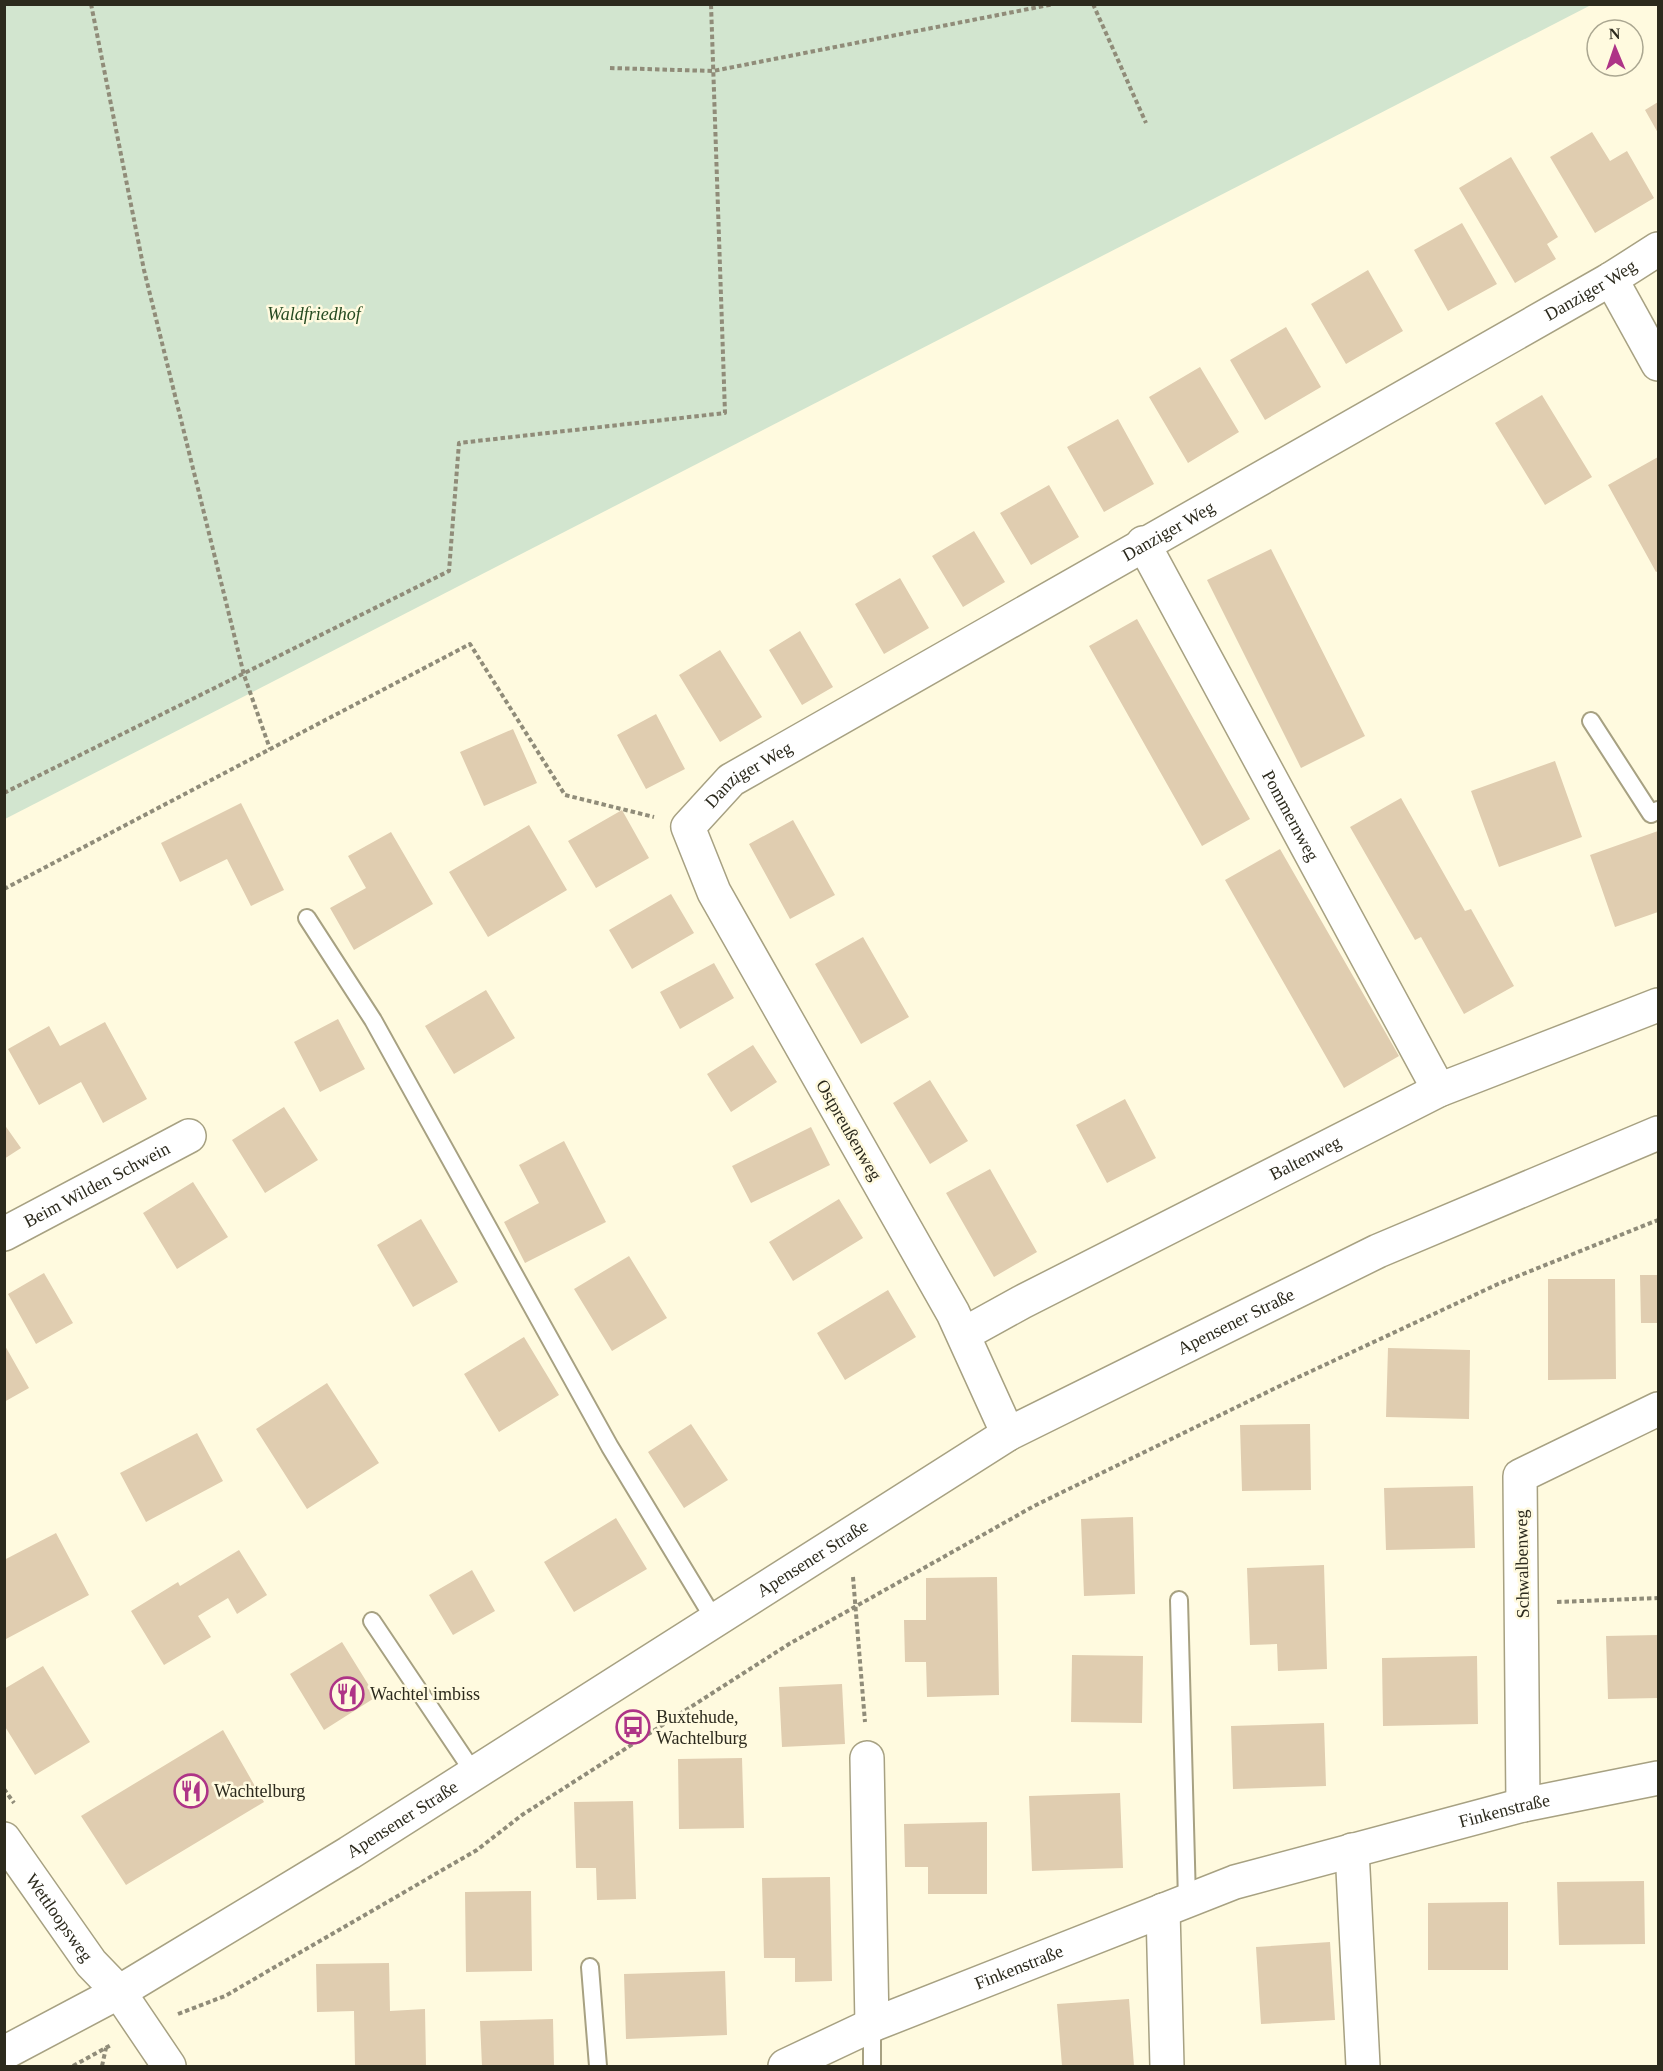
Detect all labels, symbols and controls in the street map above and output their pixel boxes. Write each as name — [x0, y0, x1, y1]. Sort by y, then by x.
north arrow — [1585, 18, 1645, 78]
text: N — [1608, 25, 1621, 42]
street label: Danziger Weg — [1541, 255, 1640, 325]
park label: Waldfriedhof — [267, 304, 364, 324]
street label: Danziger Weg — [1119, 497, 1218, 565]
street label: Danziger Weg — [701, 737, 796, 812]
street label: Pommernweg — [1258, 767, 1323, 864]
street label: Ostpreußenweg — [812, 1076, 886, 1184]
street label: Baltenweg — [1266, 1132, 1344, 1184]
street label: Beim Wilden Schwein — [20, 1138, 173, 1232]
street label: Apensener Straße — [1174, 1284, 1297, 1359]
street label: Schwalbenweg — [1511, 1509, 1533, 1619]
street label: Apensener Straße — [753, 1516, 872, 1601]
restaurant icon: Wachtel imbiss — [329, 1676, 365, 1712]
place label: Wachtel imbiss — [370, 1684, 480, 1704]
place label: Buxtehude, Wachtelburg — [656, 1707, 747, 1748]
bus stop icon: Buxtehude, Wachtelburg — [615, 1709, 651, 1745]
restaurant icon: Wachtelburg — [173, 1773, 209, 1809]
street label: Apensener Straße — [343, 1776, 461, 1862]
place label: Wachtelburg — [214, 1781, 305, 1801]
street label: Finkenstraße — [1457, 1790, 1552, 1832]
street label: Wettloopsweg — [21, 1870, 97, 1965]
street label: Finkenstraße — [972, 1941, 1066, 1994]

